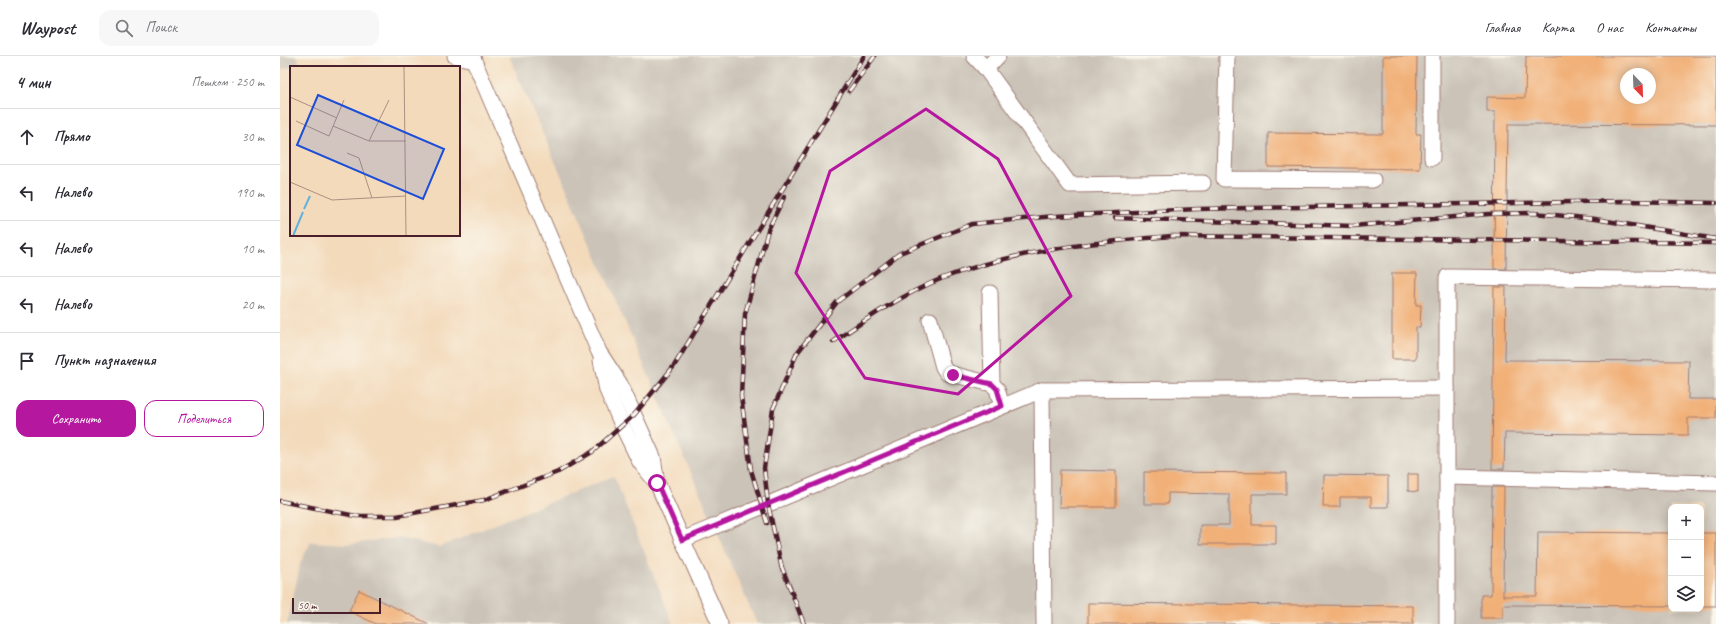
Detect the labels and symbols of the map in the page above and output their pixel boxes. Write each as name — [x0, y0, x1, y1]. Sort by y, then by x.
inset map — [290, 66, 460, 236]
north arrow — [1620, 68, 1656, 104]
route end — [944, 366, 962, 384]
route start — [648, 474, 666, 492]
scale bar — [292, 596, 381, 615]

